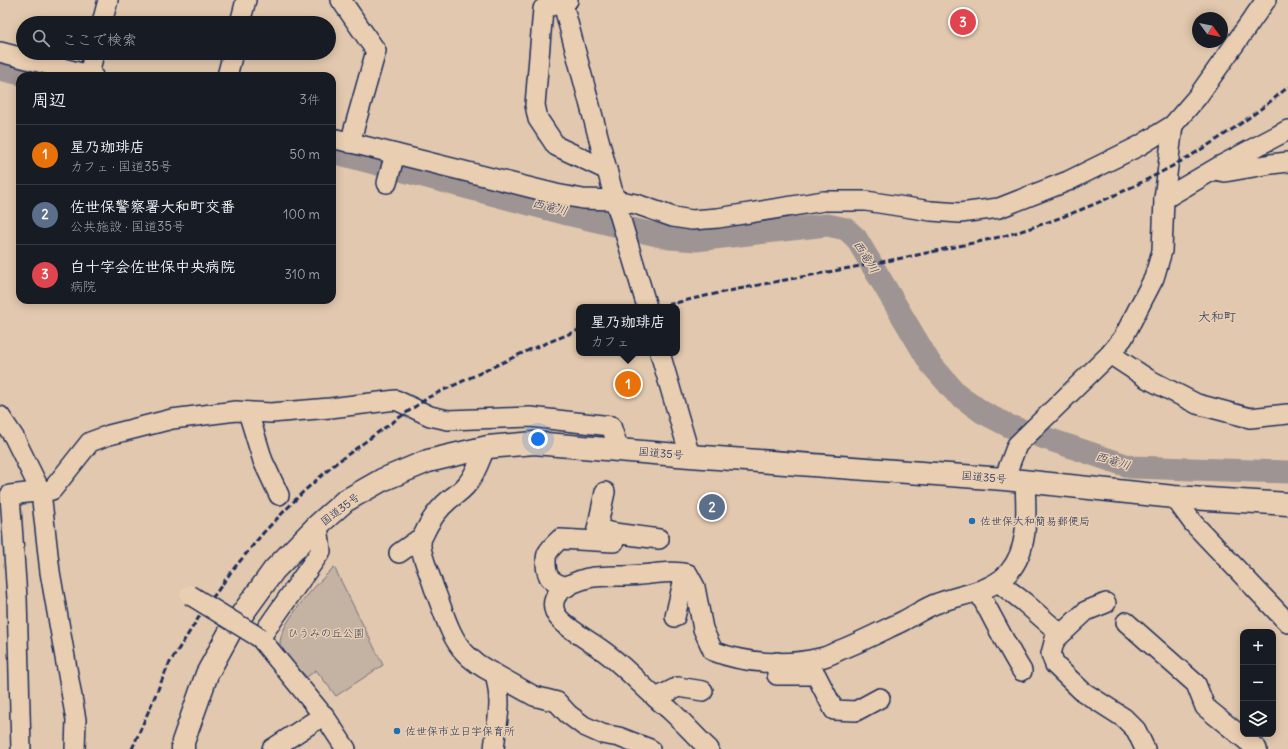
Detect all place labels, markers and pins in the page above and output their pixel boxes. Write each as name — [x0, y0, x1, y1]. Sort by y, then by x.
pin: 3 — [950, 7, 976, 37]
pin: 1 — [615, 369, 641, 399]
pin: 2 — [699, 492, 725, 522]
place label: 佐世保大和簡易郵便局 — [980, 514, 1090, 528]
marker: 佐世保大和簡易郵便局 — [967, 516, 977, 526]
place label: 佐世保市立日宇保育所 — [405, 724, 515, 738]
marker: 佐世保市立日宇保育所 — [392, 726, 402, 736]

